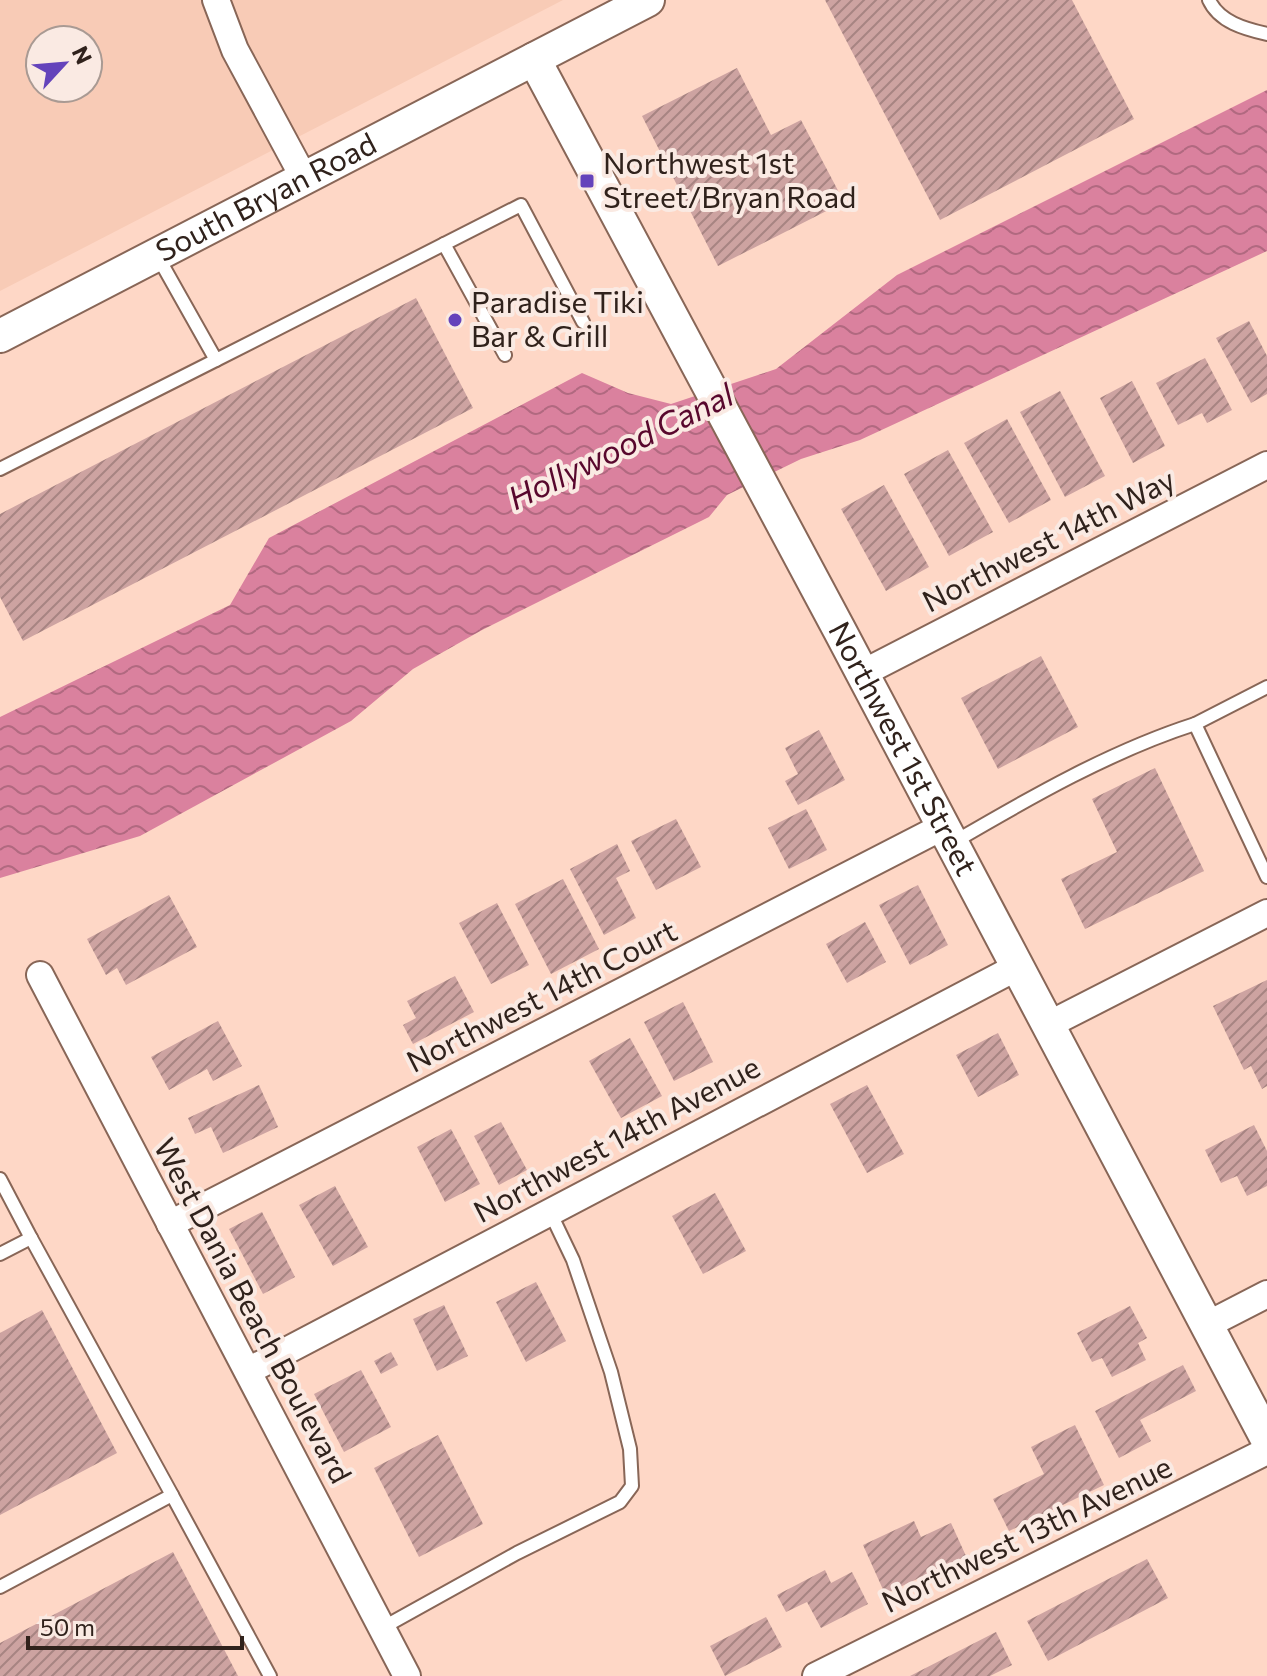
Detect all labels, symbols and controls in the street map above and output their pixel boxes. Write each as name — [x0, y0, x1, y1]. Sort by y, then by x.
north arrow — [24, 24, 104, 104]
text: N — [67, 42, 98, 68]
street label: South Bryan Road — [149, 123, 382, 268]
place label: Northwest 1st Street/Bryan Road — [603, 143, 856, 214]
marker: Northwest 1st Street/Bryan Road — [578, 172, 596, 190]
place label: Paradise Tiki Bar & Grill — [471, 282, 644, 353]
marker: Paradise Tiki Bar & Grill — [446, 311, 464, 329]
water label: Hollywood Canal — [501, 373, 740, 517]
street label: Northwest 14th Way — [915, 459, 1180, 618]
street label: Northwest 1st Street — [822, 614, 987, 881]
street label: Northwest 14th Court — [400, 911, 682, 1079]
street label: Northwest 14th Avenue — [466, 1047, 765, 1229]
street label: West Dania Beach Boulevard — [147, 1131, 361, 1489]
street label: Northwest 13th Avenue — [875, 1446, 1177, 1619]
scale bar — [28, 1600, 242, 1650]
text: 50 m — [40, 1612, 95, 1641]

